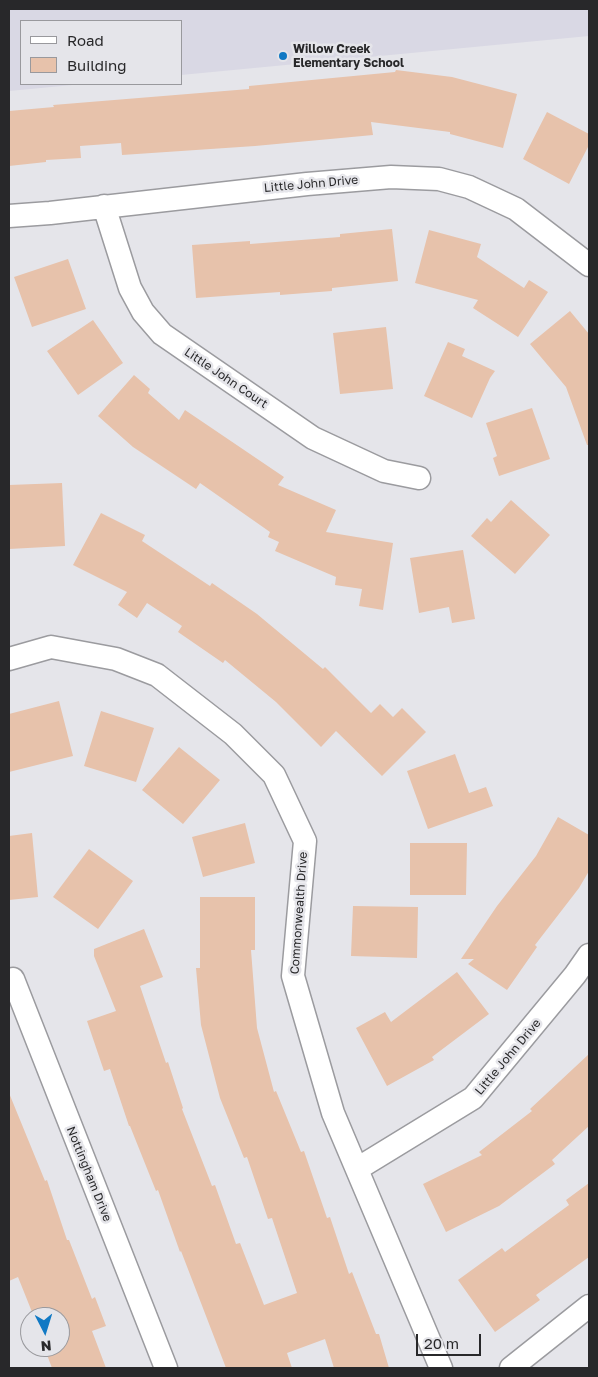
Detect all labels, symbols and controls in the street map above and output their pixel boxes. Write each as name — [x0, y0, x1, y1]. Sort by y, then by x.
legend — [20, 20, 182, 85]
text: Road — [67, 31, 104, 49]
place label: Willow Creek Elementary School — [293, 42, 404, 70]
marker: Willow Creek Elementary School — [277, 50, 289, 62]
text: Building — [67, 56, 127, 74]
street label: Little John Drive — [263, 173, 359, 195]
street label: Little John Court — [182, 345, 270, 411]
street label: Commonwealth Drive — [288, 851, 310, 975]
street label: Little John Drive — [472, 1016, 544, 1098]
street label: Nottingham Drive — [63, 1124, 115, 1224]
north arrow — [20, 1307, 70, 1357]
scale bar — [418, 1324, 483, 1356]
text: 20 m — [424, 1334, 459, 1352]
text: N — [40, 1338, 52, 1355]

